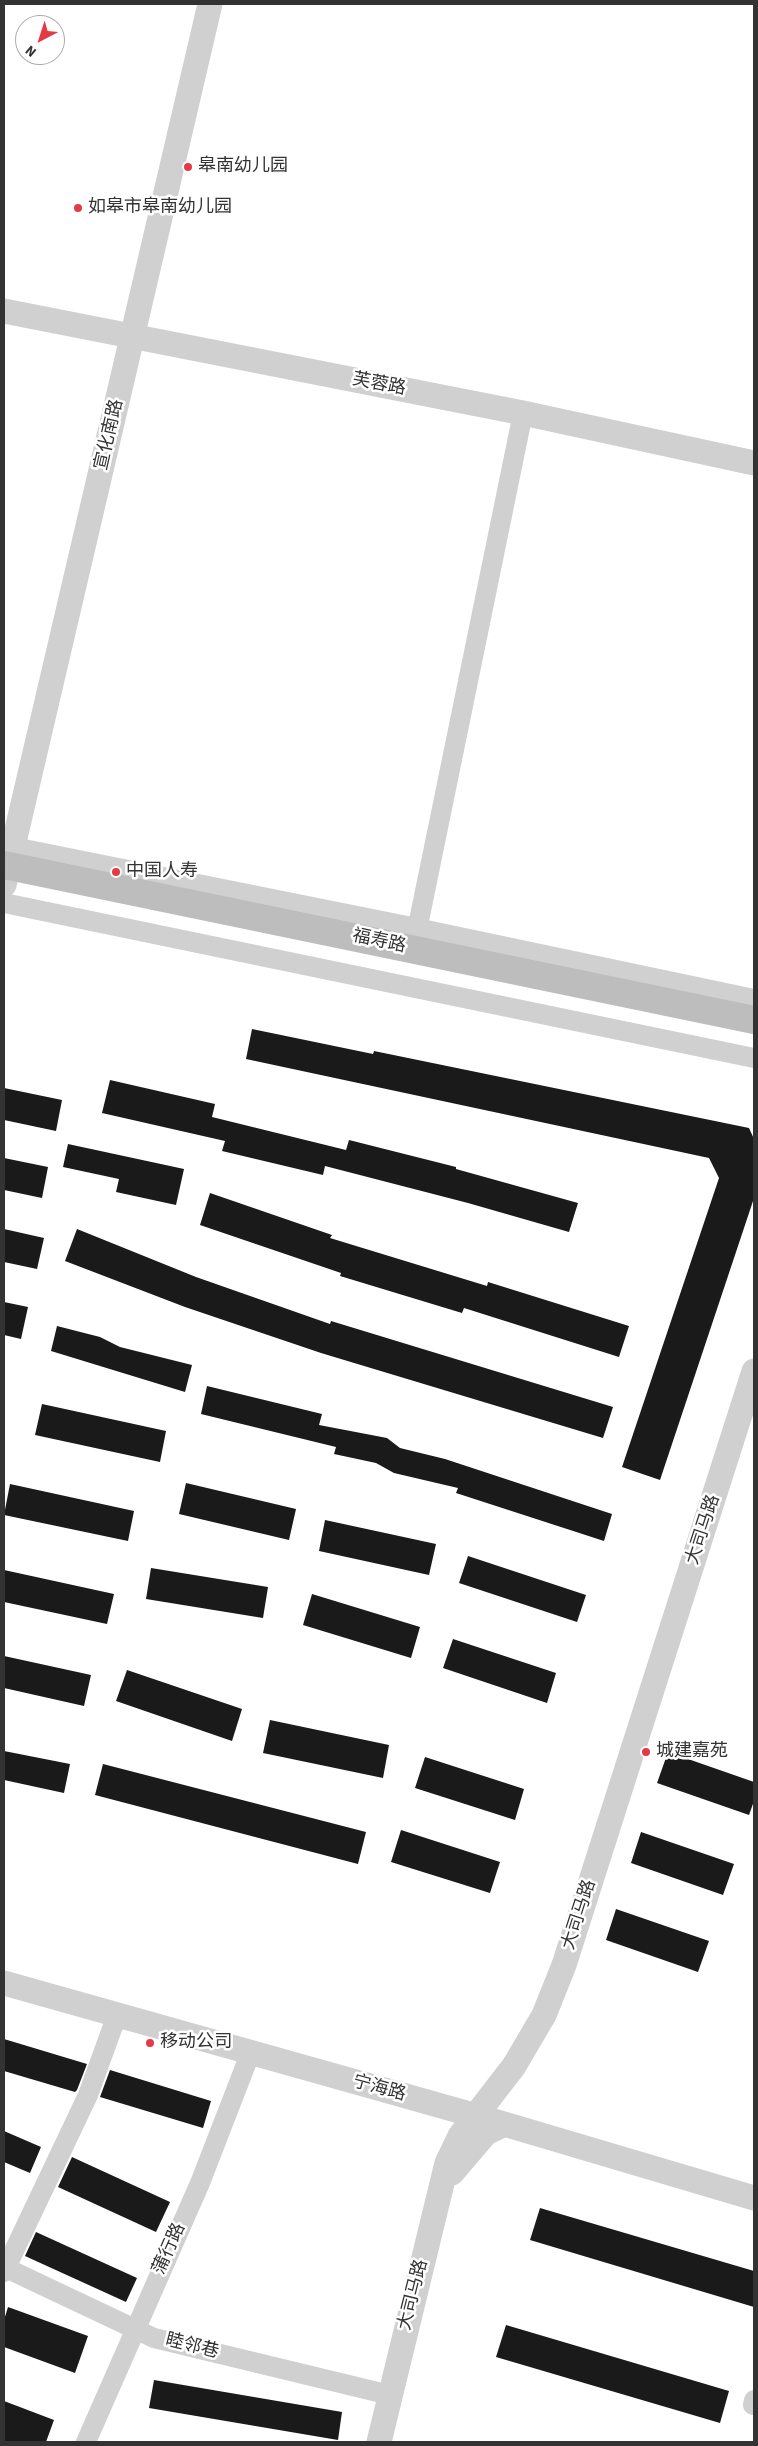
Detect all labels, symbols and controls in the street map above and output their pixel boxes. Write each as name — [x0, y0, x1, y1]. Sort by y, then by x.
north arrow — [15, 15, 65, 65]
text: N — [21, 40, 41, 61]
place label: 皋南幼儿园 — [198, 156, 288, 178]
marker: 皋南幼儿园 — [182, 161, 194, 173]
place label: 如皋市皋南幼儿园 — [88, 197, 232, 219]
marker: 如皋市皋南幼儿园 — [72, 202, 84, 214]
street label: 芙蓉路 — [350, 369, 408, 401]
street label: 宣化南路 — [91, 397, 129, 473]
place label: 中国人寿 — [126, 861, 198, 883]
marker: 中国人寿 — [110, 866, 122, 878]
street label: 福寿路 — [350, 926, 408, 958]
street label: 大司马路 — [683, 1492, 725, 1568]
place label: 城建嘉苑 — [656, 1741, 728, 1763]
marker: 城建嘉苑 — [640, 1746, 652, 1758]
street label: 大司马路 — [559, 1877, 601, 1953]
place label: 移动公司 — [160, 2032, 232, 2054]
marker: 移动公司 — [144, 2037, 156, 2049]
street label: 宁海路 — [350, 2072, 408, 2106]
street label: 蒲行路 — [149, 2220, 191, 2278]
street label: 大司马路 — [395, 2257, 433, 2333]
street label: 睦邻巷 — [163, 2330, 221, 2364]

